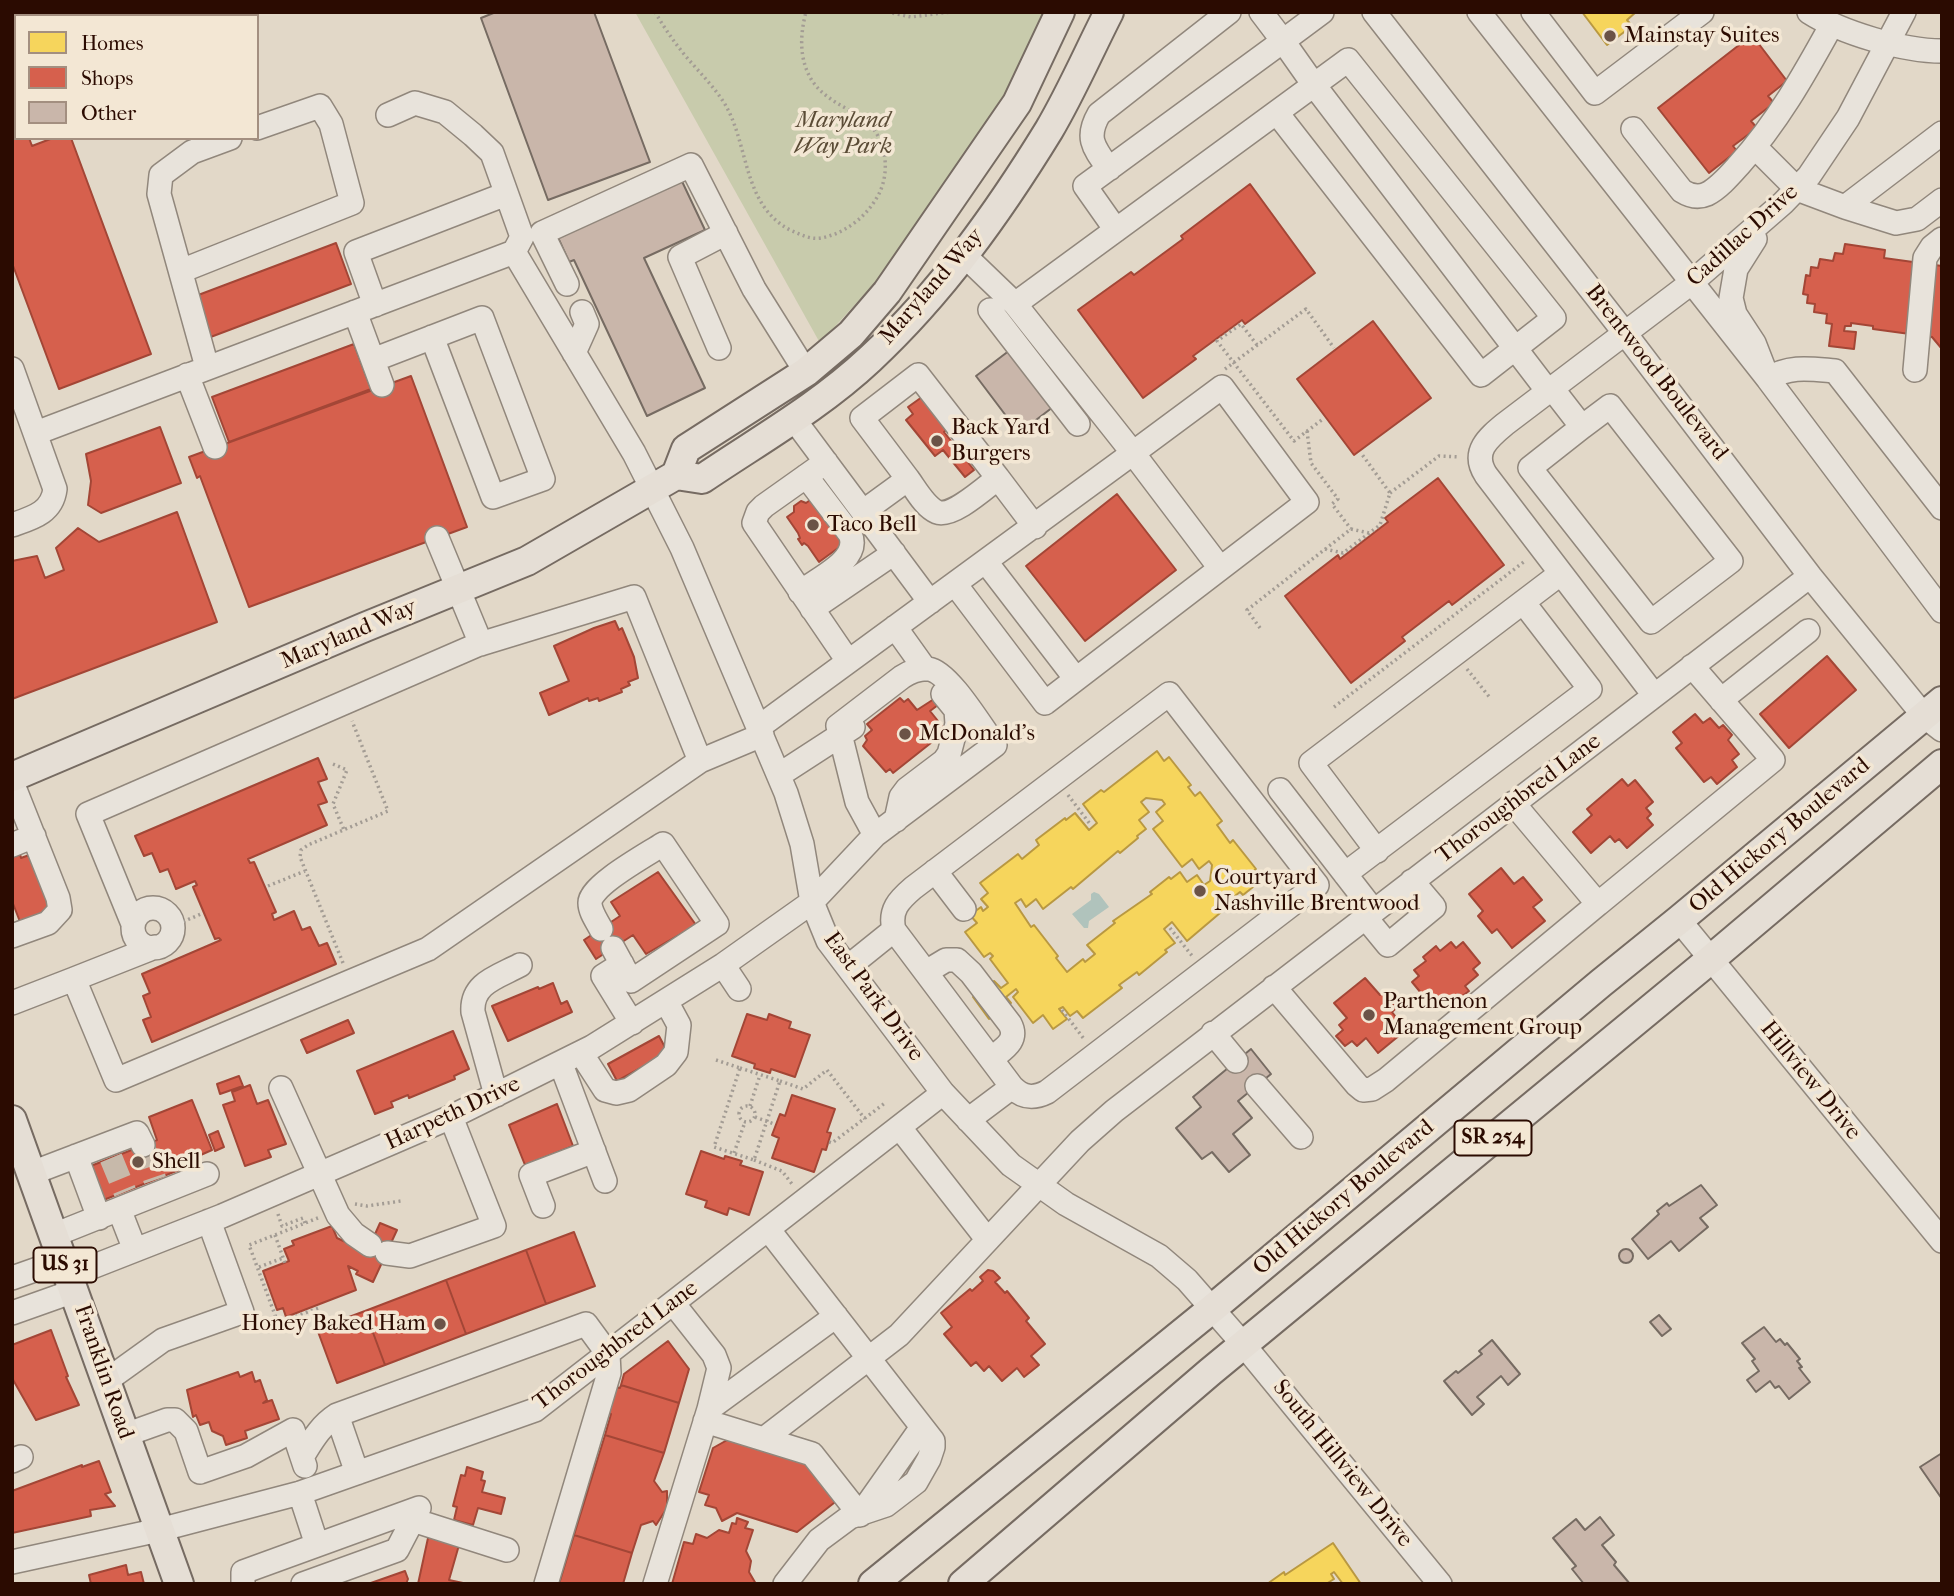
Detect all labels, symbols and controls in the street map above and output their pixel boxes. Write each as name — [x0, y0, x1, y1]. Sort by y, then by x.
legend — [14, 14, 259, 140]
place label: Mainstay Suites — [1624, 22, 1780, 50]
marker: Mainstay Suites — [1602, 28, 1618, 44]
text: Homes — [81, 31, 143, 55]
text: Shops — [81, 66, 133, 90]
text: Other — [81, 101, 136, 125]
park label: Maryland Way Park — [794, 107, 892, 161]
street label: Cadillac Drive — [1682, 179, 1804, 293]
street label: Maryland Way — [874, 223, 990, 351]
street label: Brentwood Boulevard — [1579, 280, 1733, 466]
place label: Back Yard Burgers — [951, 414, 1050, 468]
marker: Back Yard Burgers — [929, 433, 945, 449]
place label: Taco Bell — [827, 511, 917, 539]
marker: Taco Bell — [805, 517, 821, 533]
street label: Maryland Way — [277, 594, 421, 676]
place label: McDonald's — [919, 720, 1035, 748]
marker: McDonald's — [897, 726, 913, 742]
street label: Thoroughbred Lane — [1431, 728, 1607, 870]
street label: Old Hickory Boulevard — [1684, 752, 1876, 920]
place label: Courtyard Nashville Brentwood — [1214, 864, 1420, 918]
marker: Courtyard Nashville Brentwood — [1192, 883, 1208, 899]
street label: East Park Drive — [817, 927, 929, 1067]
place label: Parthenon Management Group — [1383, 988, 1582, 1042]
marker: Parthenon Management Group — [1361, 1007, 1377, 1023]
street label: Hillview Drive — [1754, 1016, 1866, 1146]
street label: Harpeth Drive — [381, 1071, 525, 1157]
street label: Old Hickory Boulevard — [1248, 1114, 1440, 1282]
road number: SR 254 — [1454, 1120, 1532, 1156]
place label: Shell — [152, 1148, 201, 1176]
marker: Shell — [130, 1154, 146, 1170]
road number: US 31 — [34, 1248, 96, 1282]
street label: Thoroughbred Lane — [528, 1275, 704, 1417]
street label: Franklin Road — [67, 1301, 139, 1443]
place label: Honey Baked Ham — [241, 1310, 426, 1338]
marker: Honey Baked Ham — [432, 1316, 448, 1332]
street label: South Hillview Drive — [1266, 1375, 1418, 1553]

